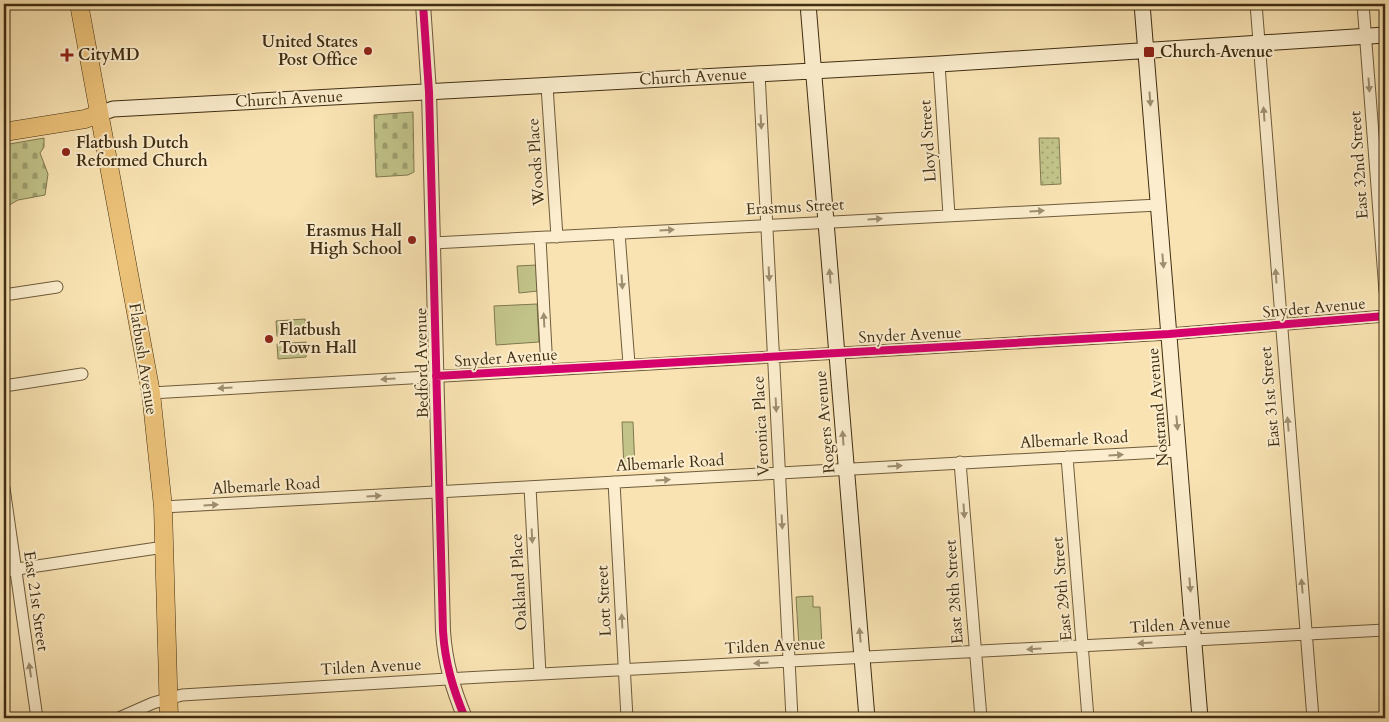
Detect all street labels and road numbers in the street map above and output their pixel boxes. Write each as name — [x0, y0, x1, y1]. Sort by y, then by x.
street label: Church Avenue — [639, 63, 747, 91]
street label: Church Avenue — [235, 85, 343, 113]
street label: Lloyd Street — [914, 99, 942, 183]
street label: East 32nd Street — [1344, 110, 1374, 220]
street label: Woods Place — [522, 117, 550, 208]
street label: Erasmus Street — [745, 193, 845, 221]
street label: Snyder Avenue — [1262, 293, 1366, 323]
street label: Flatbush Avenue — [123, 302, 163, 416]
street label: Bedford Avenue — [410, 307, 434, 419]
street label: Snyder Avenue — [858, 321, 962, 349]
street label: Snyder Avenue — [454, 343, 558, 373]
street label: East 31st Street — [1255, 346, 1285, 448]
street label: Nostrand Avenue — [1142, 347, 1174, 467]
street label: Rogers Avenue — [810, 370, 840, 474]
street label: Veronica Place — [747, 375, 775, 477]
street label: Albemarle Road — [1019, 426, 1129, 454]
street label: Albemarle Road — [615, 449, 725, 477]
street label: Albemarle Road — [211, 472, 321, 500]
street label: Oakland Place — [505, 533, 533, 631]
street label: East 29th Street — [1046, 536, 1078, 642]
street label: East 28th Street — [939, 539, 969, 645]
street label: East 21st Street — [18, 549, 54, 653]
street label: Lott Street — [591, 565, 617, 637]
street label: Tilden Avenue — [1129, 611, 1231, 639]
street label: Tilden Avenue — [724, 632, 826, 660]
street label: Tilden Avenue — [320, 653, 422, 681]

